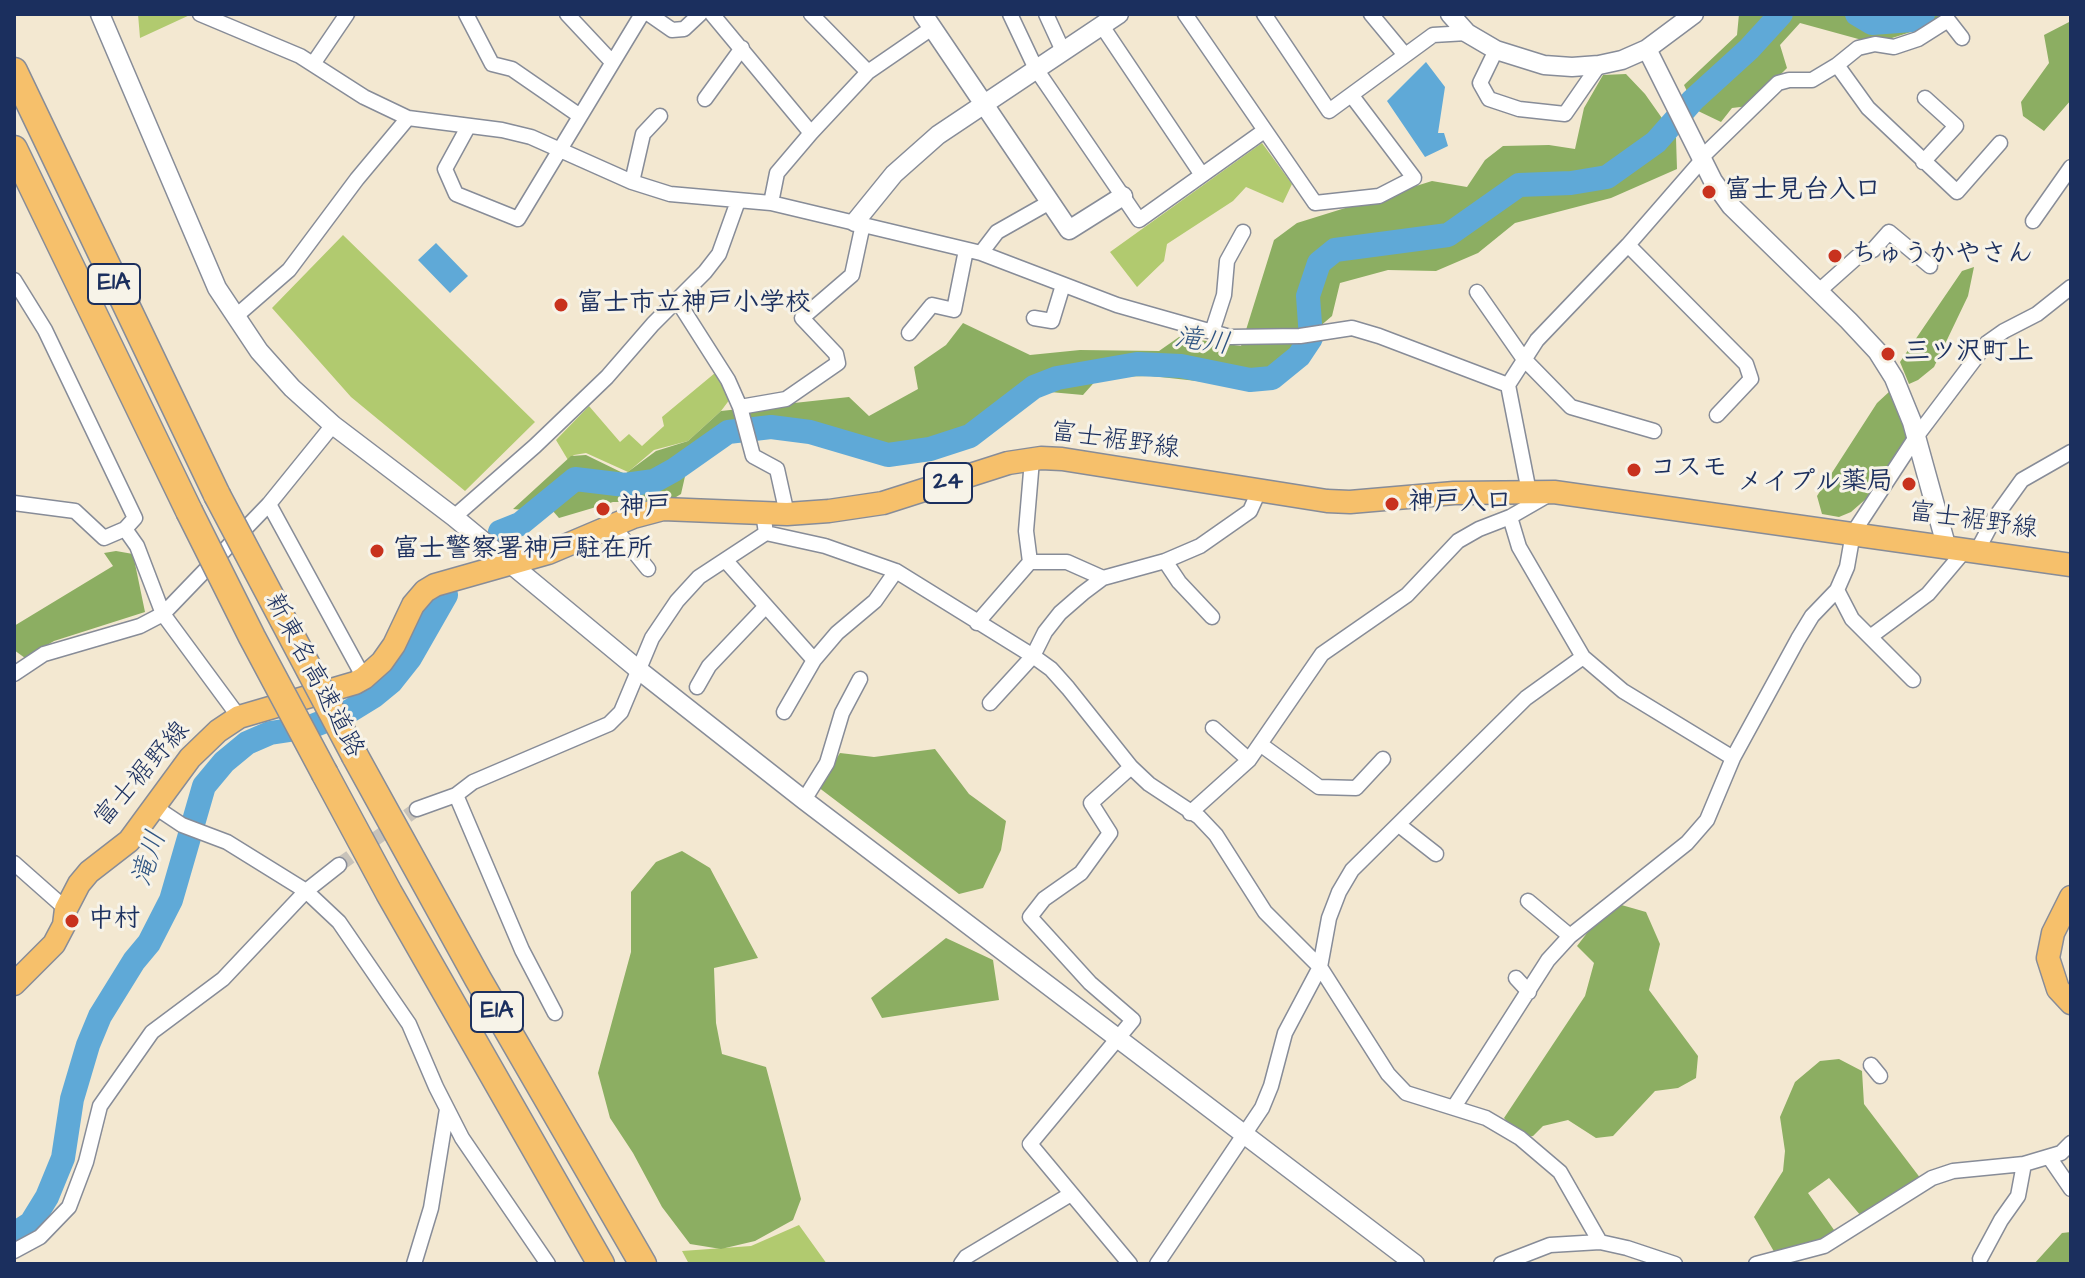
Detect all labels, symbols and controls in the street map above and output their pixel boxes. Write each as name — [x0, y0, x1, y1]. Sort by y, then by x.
place label: 富士見台入口 — [1725, 176, 1881, 208]
marker: 富士見台入口 — [1700, 183, 1718, 201]
place label: ちゅうかやさん — [1851, 240, 2033, 272]
marker: ちゅうかやさん — [1826, 247, 1844, 265]
road number: E1A — [88, 264, 140, 304]
place label: 富士市立神戸小学校 — [577, 289, 811, 321]
marker: 富士市立神戸小学校 — [552, 296, 570, 314]
water label: 滝川 — [1172, 322, 1232, 364]
place label: 三ツ沢町上 — [1904, 338, 2034, 370]
marker: 三ツ沢町上 — [1879, 345, 1897, 363]
street label: 富士裾野線 — [1048, 418, 1182, 466]
place label: コスモ — [1650, 454, 1728, 486]
marker: コスモ — [1625, 461, 1643, 479]
road number: 24 — [924, 463, 972, 503]
place label: メイプル薬局 — [1737, 468, 1893, 500]
marker: メイプル薬局 — [1900, 475, 1918, 493]
place label: 神戸入口 — [1408, 488, 1512, 520]
place label: 神戸 — [619, 493, 671, 525]
marker: 神戸入口 — [1383, 495, 1401, 513]
street label: 富士裾野線 — [1906, 498, 2040, 546]
marker: 神戸 — [594, 500, 612, 518]
place label: 富士警察署神戸駐在所 — [393, 535, 653, 567]
marker: 富士警察署神戸駐在所 — [368, 542, 386, 560]
street label: 新東名高速道路 — [257, 588, 369, 764]
street label: 富士裾野線 — [89, 716, 197, 834]
water label: 滝川 — [126, 827, 176, 891]
place label: 中村 — [88, 905, 140, 937]
marker: 中村 — [63, 912, 81, 930]
road number: E1A — [471, 992, 523, 1032]

